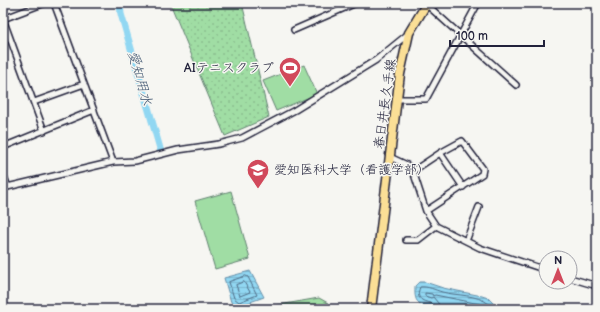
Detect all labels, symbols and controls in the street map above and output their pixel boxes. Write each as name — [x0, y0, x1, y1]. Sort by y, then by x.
scale bar — [450, 22, 544, 48]
text: 100 m — [456, 29, 488, 44]
water label: 愛知用水 — [124, 49, 156, 107]
sports icon: AIテニスクラブ — [277, 55, 303, 88]
street label: 春日井長久手線 — [371, 57, 399, 150]
place label: AIテニスクラブ — [184, 60, 274, 76]
school or university icon: 愛知医科大学（看護学部） — [245, 157, 271, 190]
place label: 愛知医科大学（看護学部） — [274, 162, 430, 178]
north arrow — [538, 250, 578, 290]
text: N — [554, 254, 562, 267]

